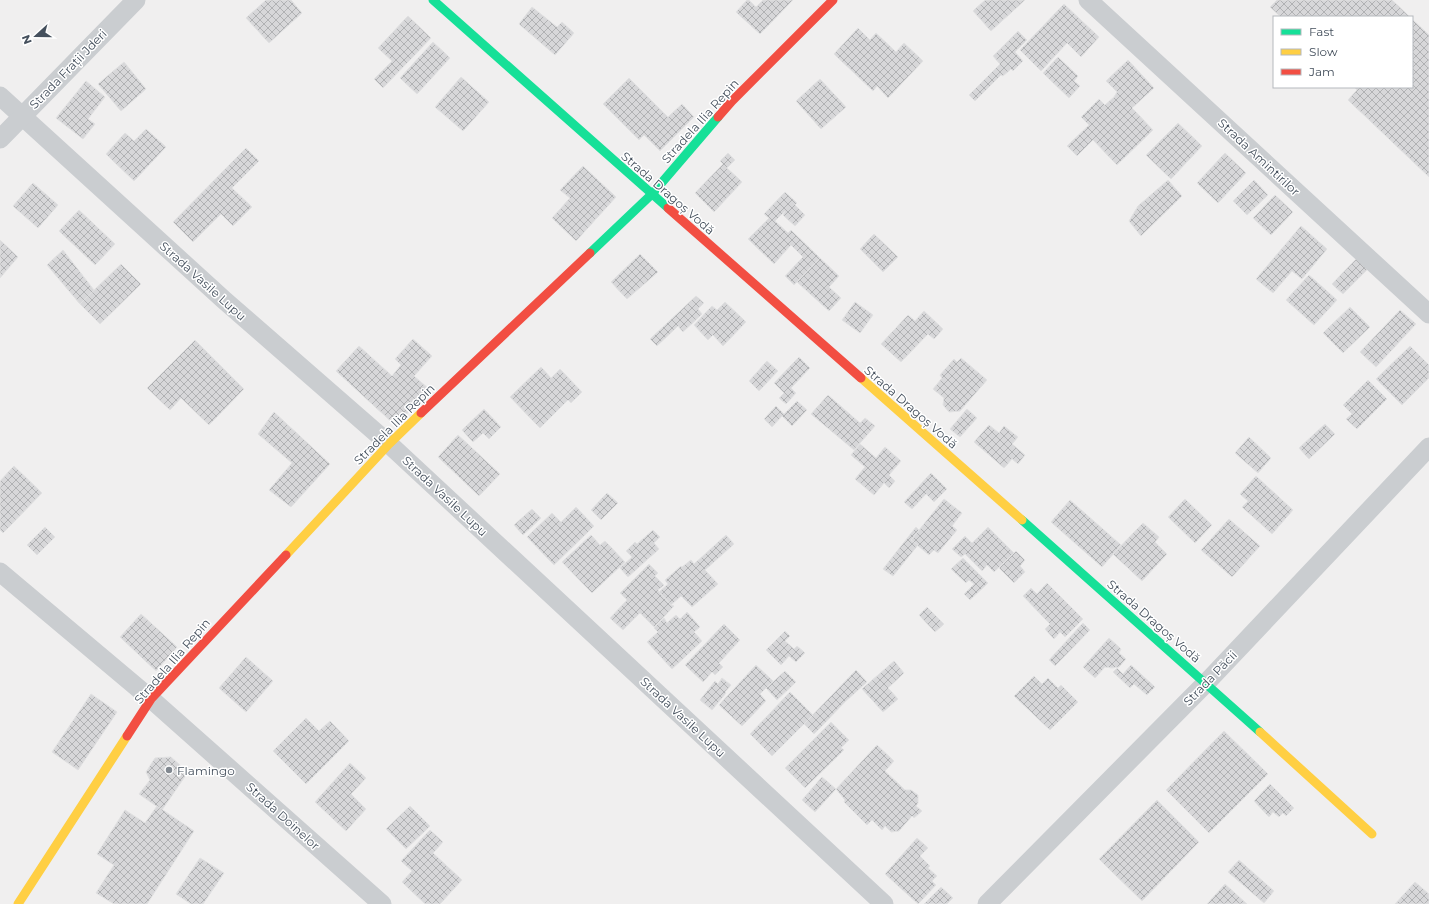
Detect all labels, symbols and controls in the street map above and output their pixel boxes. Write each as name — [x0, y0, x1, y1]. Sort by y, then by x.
north arrow — [16, 16, 56, 56]
legend — [1273, 16, 1413, 88]
text: Fast — [1309, 24, 1334, 39]
street label: Strada Frații Jderi — [26, 26, 110, 112]
text: N — [19, 33, 35, 46]
text: Slow — [1309, 44, 1338, 59]
text: Jam — [1308, 64, 1335, 79]
street label: Stradela Ilia Repin — [658, 76, 742, 166]
street label: Strada Amintirilor — [1215, 115, 1303, 199]
street label: Strada Dragoș Vodă — [618, 148, 718, 238]
street label: Strada Vasile Lupu — [157, 238, 249, 324]
street label: Strada Dragoș Vodă — [861, 362, 961, 452]
street label: Stradela Ilia Repin — [350, 380, 438, 468]
street label: Strada Vasile Lupu — [399, 453, 491, 539]
street label: Strada Dragoș Vodă — [1104, 576, 1204, 666]
street label: Stradela Ilia Repin — [131, 615, 213, 707]
street label: Strada Păcii — [1180, 647, 1240, 709]
street label: Strada Vasile Lupu — [637, 674, 729, 760]
place label: Flamingo — [177, 763, 235, 778]
marker: Flamingo — [164, 765, 174, 775]
street label: Strada Doinelor — [243, 779, 323, 853]

